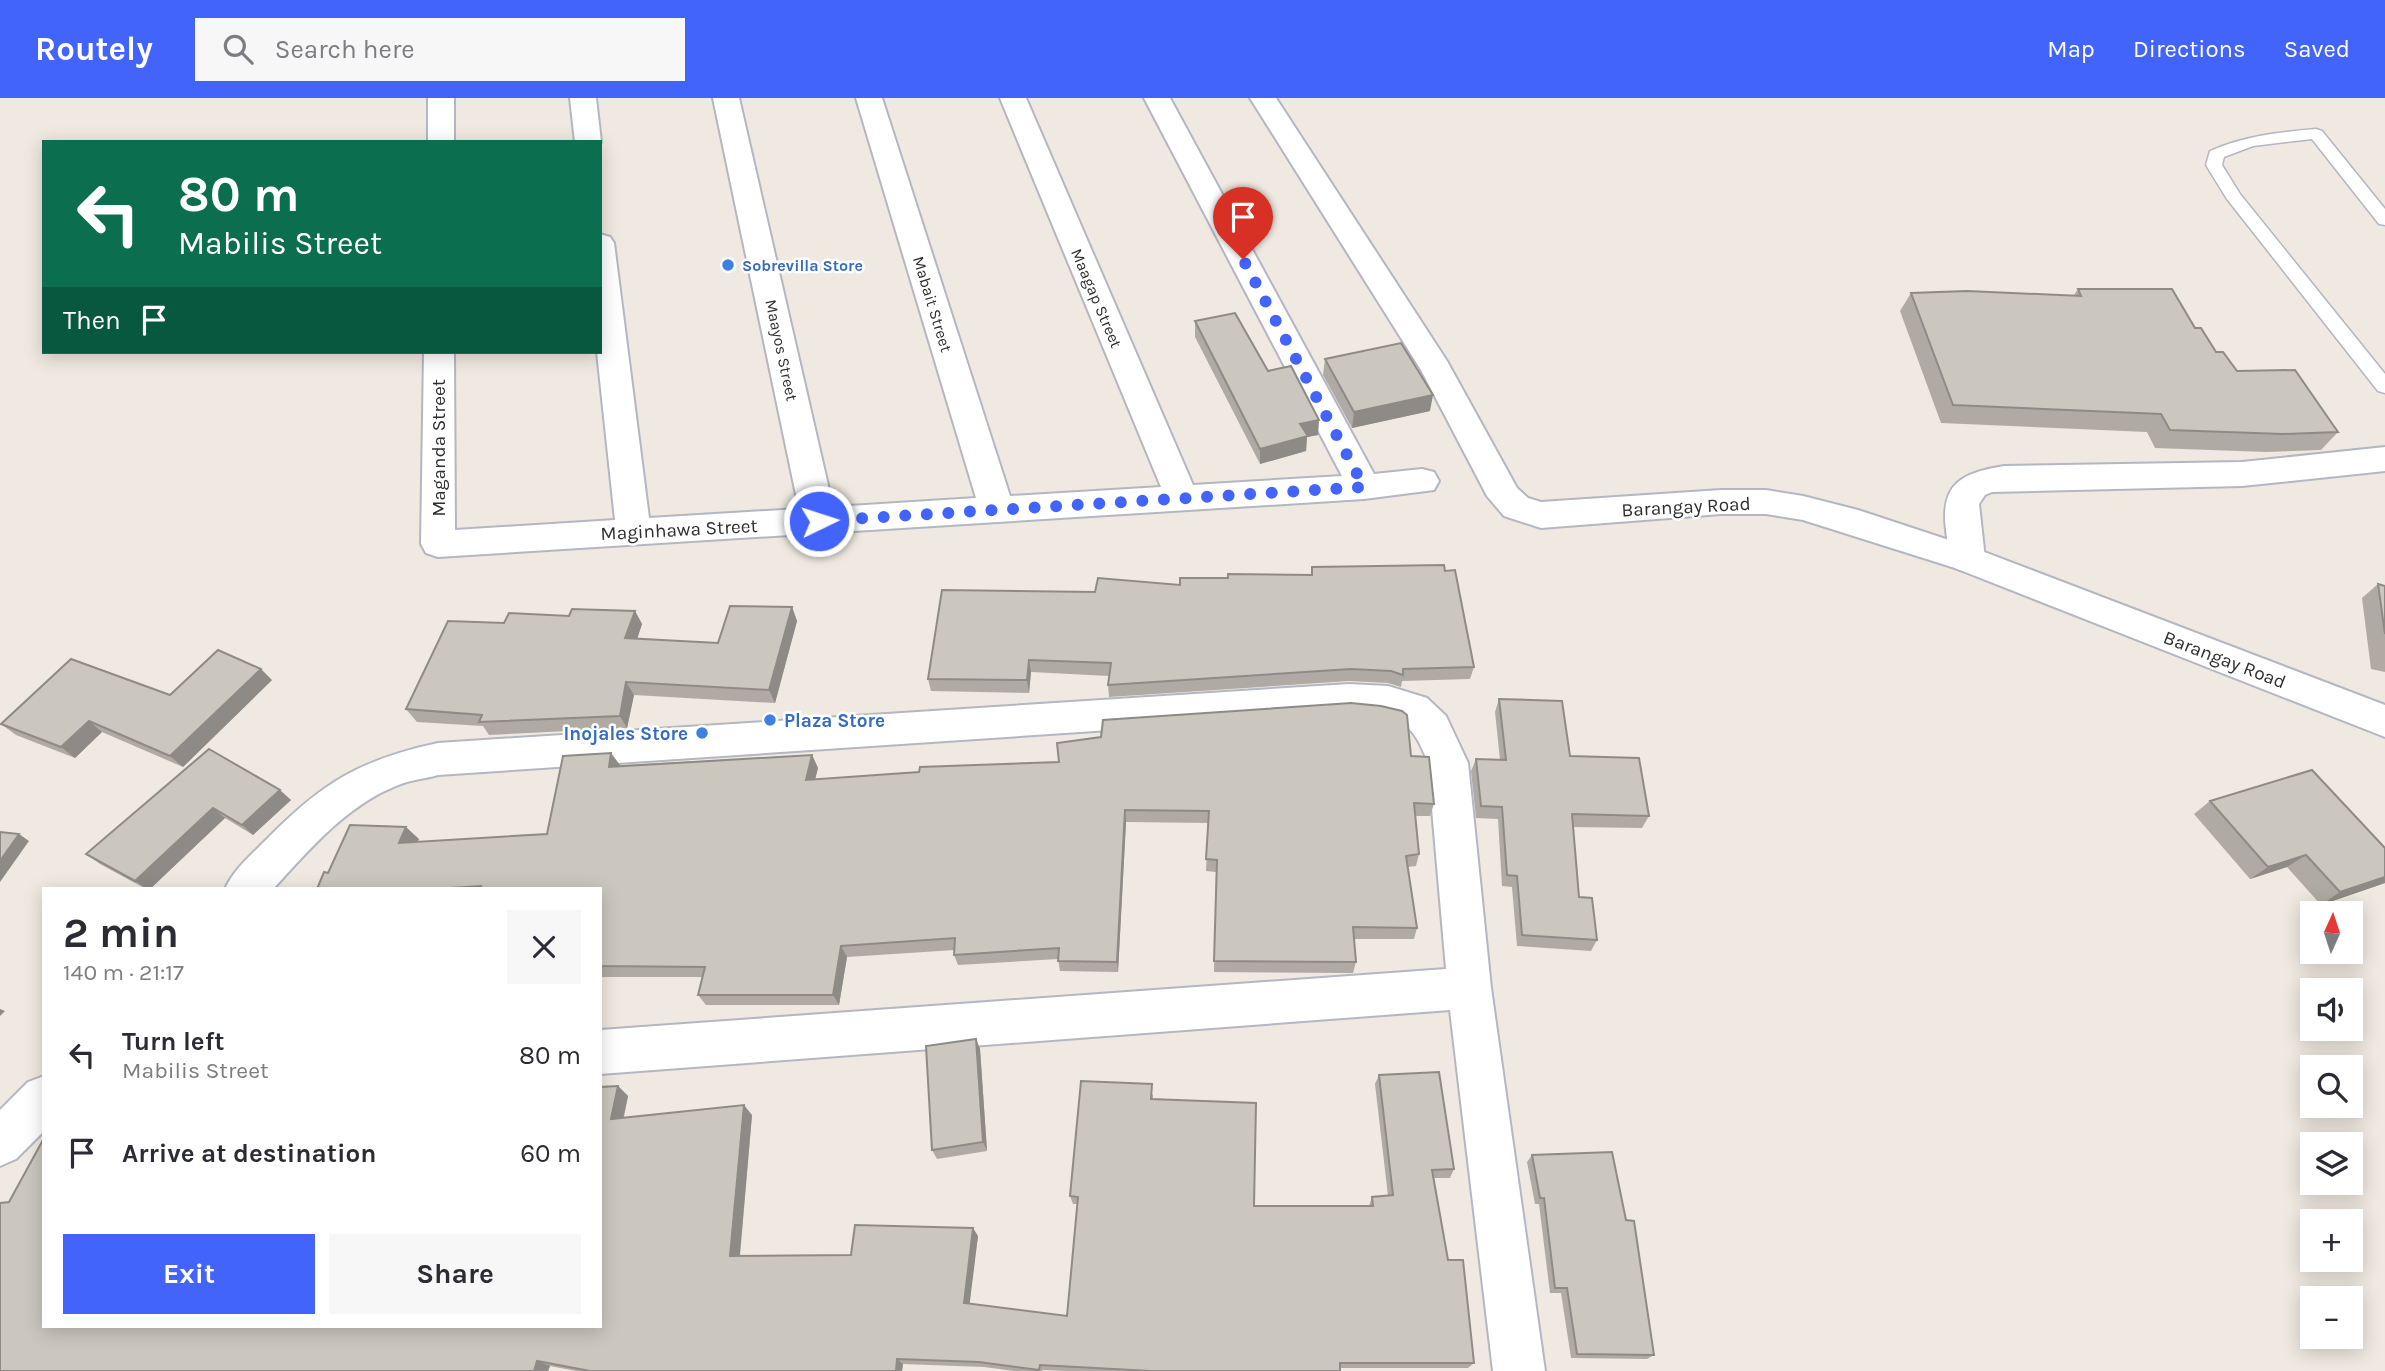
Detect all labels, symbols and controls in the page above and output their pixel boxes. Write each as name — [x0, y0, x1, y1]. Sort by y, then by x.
search box — [195, 18, 685, 81]
text: Routely — [35, 30, 153, 68]
icon: search — [219, 30, 257, 68]
text: Search here — [275, 34, 415, 65]
text: Map — [2047, 35, 2095, 63]
text: Directions — [2133, 35, 2246, 63]
text: Saved — [2284, 35, 2350, 63]
text: 80 m — [178, 166, 300, 223]
icon: left — [63, 168, 154, 259]
pin — [1213, 187, 1273, 259]
icon: arrive — [1224, 198, 1262, 236]
text: Mabilis Street — [178, 225, 382, 262]
street label: Maagap Street — [1067, 246, 1126, 351]
street label: Mabait Street — [909, 254, 956, 354]
place label: Sobrevilla Store — [742, 256, 863, 275]
marker: Sobrevilla Store — [720, 257, 736, 273]
street label: Maayos Street — [761, 298, 802, 403]
icon: arrive — [135, 301, 173, 339]
text: Then — [63, 305, 121, 336]
street label: Maganda Street — [428, 379, 450, 517]
position arrow — [782, 484, 856, 558]
street label: Barangay Road — [1621, 493, 1751, 521]
street label: Maginhawa Street — [600, 515, 758, 545]
street label: Barangay Road — [2160, 626, 2289, 693]
place label: Plaza Store — [784, 710, 885, 732]
marker: Plaza Store — [762, 712, 778, 728]
place label: Inojales Store — [564, 723, 688, 745]
marker: Inojales Store — [694, 725, 710, 741]
north arrow — [2300, 901, 2362, 964]
map controls — [2300, 901, 2363, 1349]
text: 2 min — [63, 908, 179, 958]
button: close — [507, 910, 581, 984]
text: 140 m · 21:17 — [63, 959, 184, 986]
button: sound — [2300, 978, 2363, 1041]
text: Turn left — [122, 1026, 224, 1057]
icon: left — [63, 1036, 101, 1074]
text: 80 m — [519, 1040, 581, 1071]
button: search — [2300, 1055, 2363, 1118]
text: Mabilis Street — [122, 1057, 269, 1084]
button: layers — [2300, 1132, 2363, 1195]
icon: arrive — [63, 1134, 101, 1172]
text: Arrive at destination — [122, 1138, 376, 1169]
text: 60 m — [520, 1138, 581, 1169]
button: + — [2300, 1209, 2363, 1272]
button: Exit — [63, 1234, 315, 1314]
button: Share — [329, 1234, 581, 1314]
button: − — [2300, 1286, 2363, 1349]

